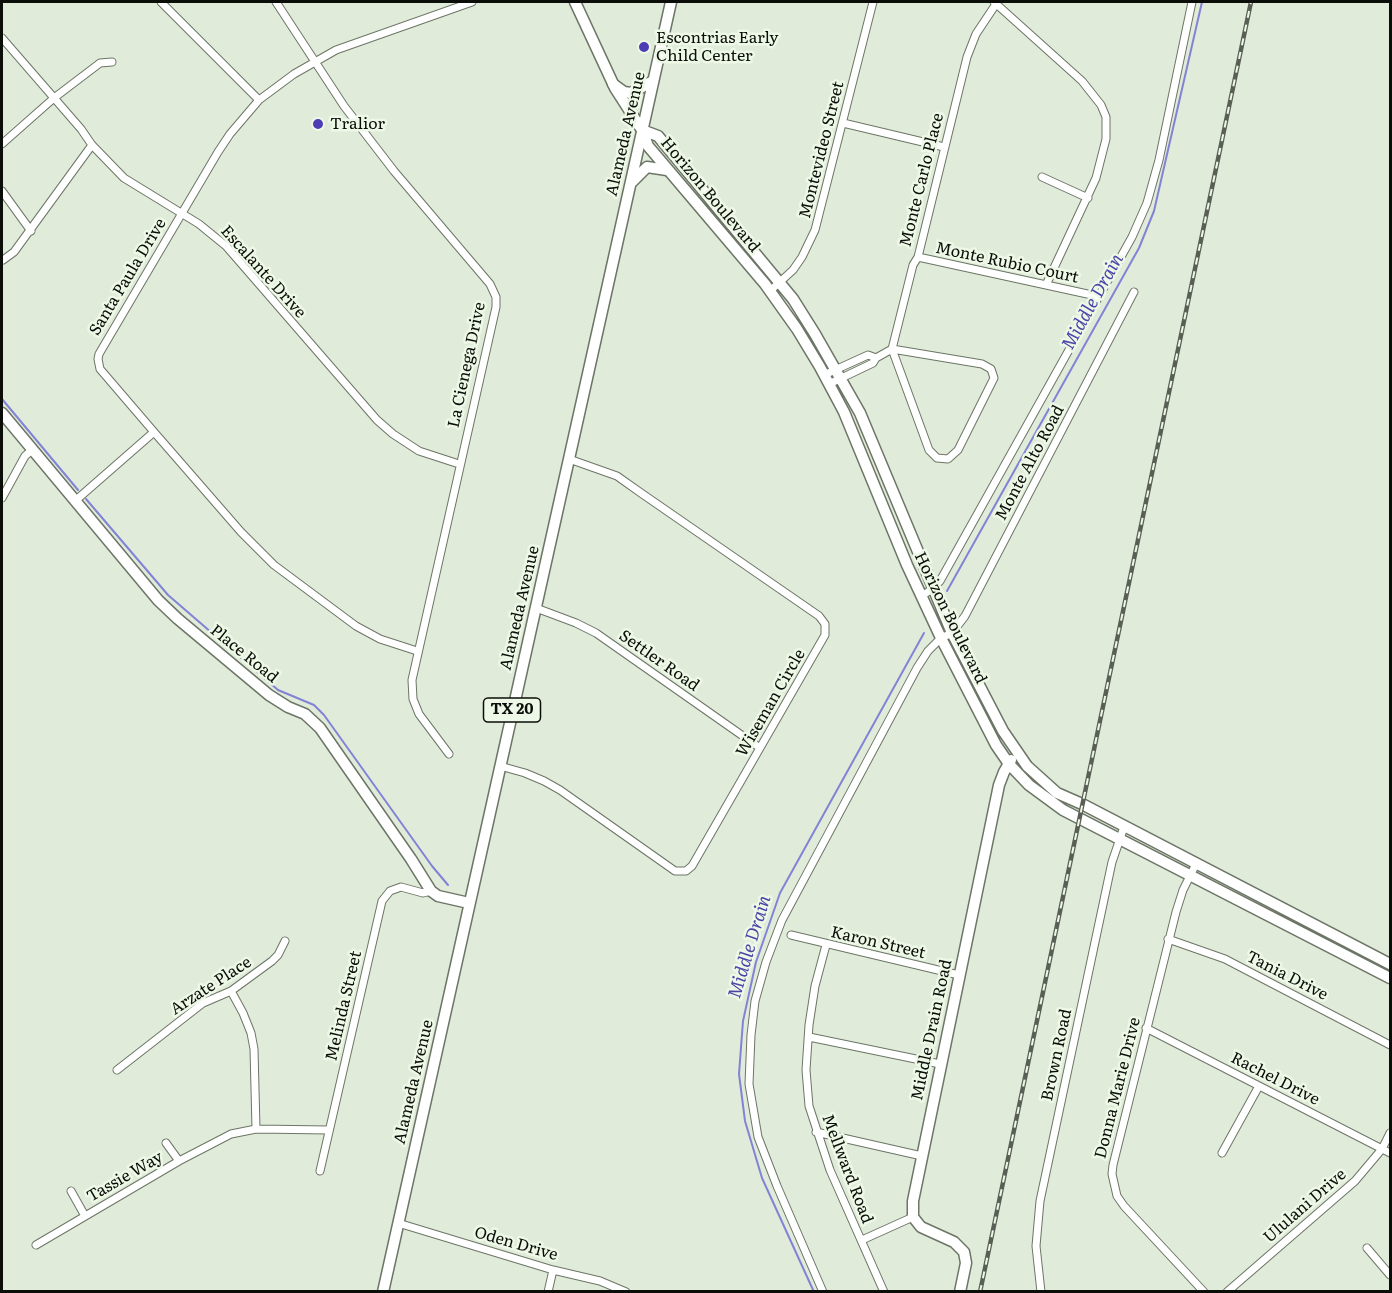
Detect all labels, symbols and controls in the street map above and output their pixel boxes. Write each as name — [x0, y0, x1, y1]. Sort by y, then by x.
place label: Escontrias Early Child Center — [656, 28, 779, 66]
marker: Escontrias Early Child Center — [637, 40, 651, 54]
street label: Alameda Avenue — [602, 70, 650, 198]
street label: Montevideo Street — [796, 79, 848, 221]
street label: Monte Carlo Place — [896, 111, 948, 249]
place label: Tralior — [330, 114, 385, 134]
marker: Tralior — [311, 117, 325, 131]
street label: Horizon Boulevard — [656, 134, 764, 256]
street label: Santa Paula Drive — [85, 215, 171, 339]
street label: Escalante Drive — [216, 222, 310, 322]
street label: Monte Rubio Court — [934, 238, 1080, 288]
water label: Middle Drain — [1058, 250, 1128, 354]
street label: La Cienega Drive — [444, 300, 490, 430]
street label: Monte Alto Road — [992, 402, 1068, 524]
street label: Alameda Avenue — [496, 544, 544, 672]
street label: Horizon Boulevard — [910, 549, 990, 687]
street label: Place Road — [206, 621, 282, 687]
street label: Settler Road — [615, 626, 703, 696]
street label: Wiseman Circle — [732, 646, 810, 760]
road number: TX 20 — [484, 698, 540, 722]
water label: Middle Drain — [724, 893, 776, 1001]
street label: Karon Street — [829, 923, 927, 963]
street label: Tania Drive — [1243, 947, 1331, 1005]
street label: Melinda Street — [322, 949, 366, 1063]
street label: Arzate Place — [167, 953, 255, 1019]
street label: Middle Drain Road — [908, 958, 956, 1102]
street label: Brown Road — [1038, 1007, 1076, 1103]
street label: Donna Marie Drive — [1091, 1015, 1145, 1161]
street label: Alameda Avenue — [390, 1018, 438, 1146]
street label: Rachel Drive — [1227, 1048, 1323, 1110]
street label: Mellward Road — [817, 1112, 877, 1226]
street label: Tassie Way — [84, 1148, 166, 1206]
street label: Ululani Drive — [1260, 1165, 1350, 1247]
street label: Oden Drive — [472, 1223, 560, 1265]

